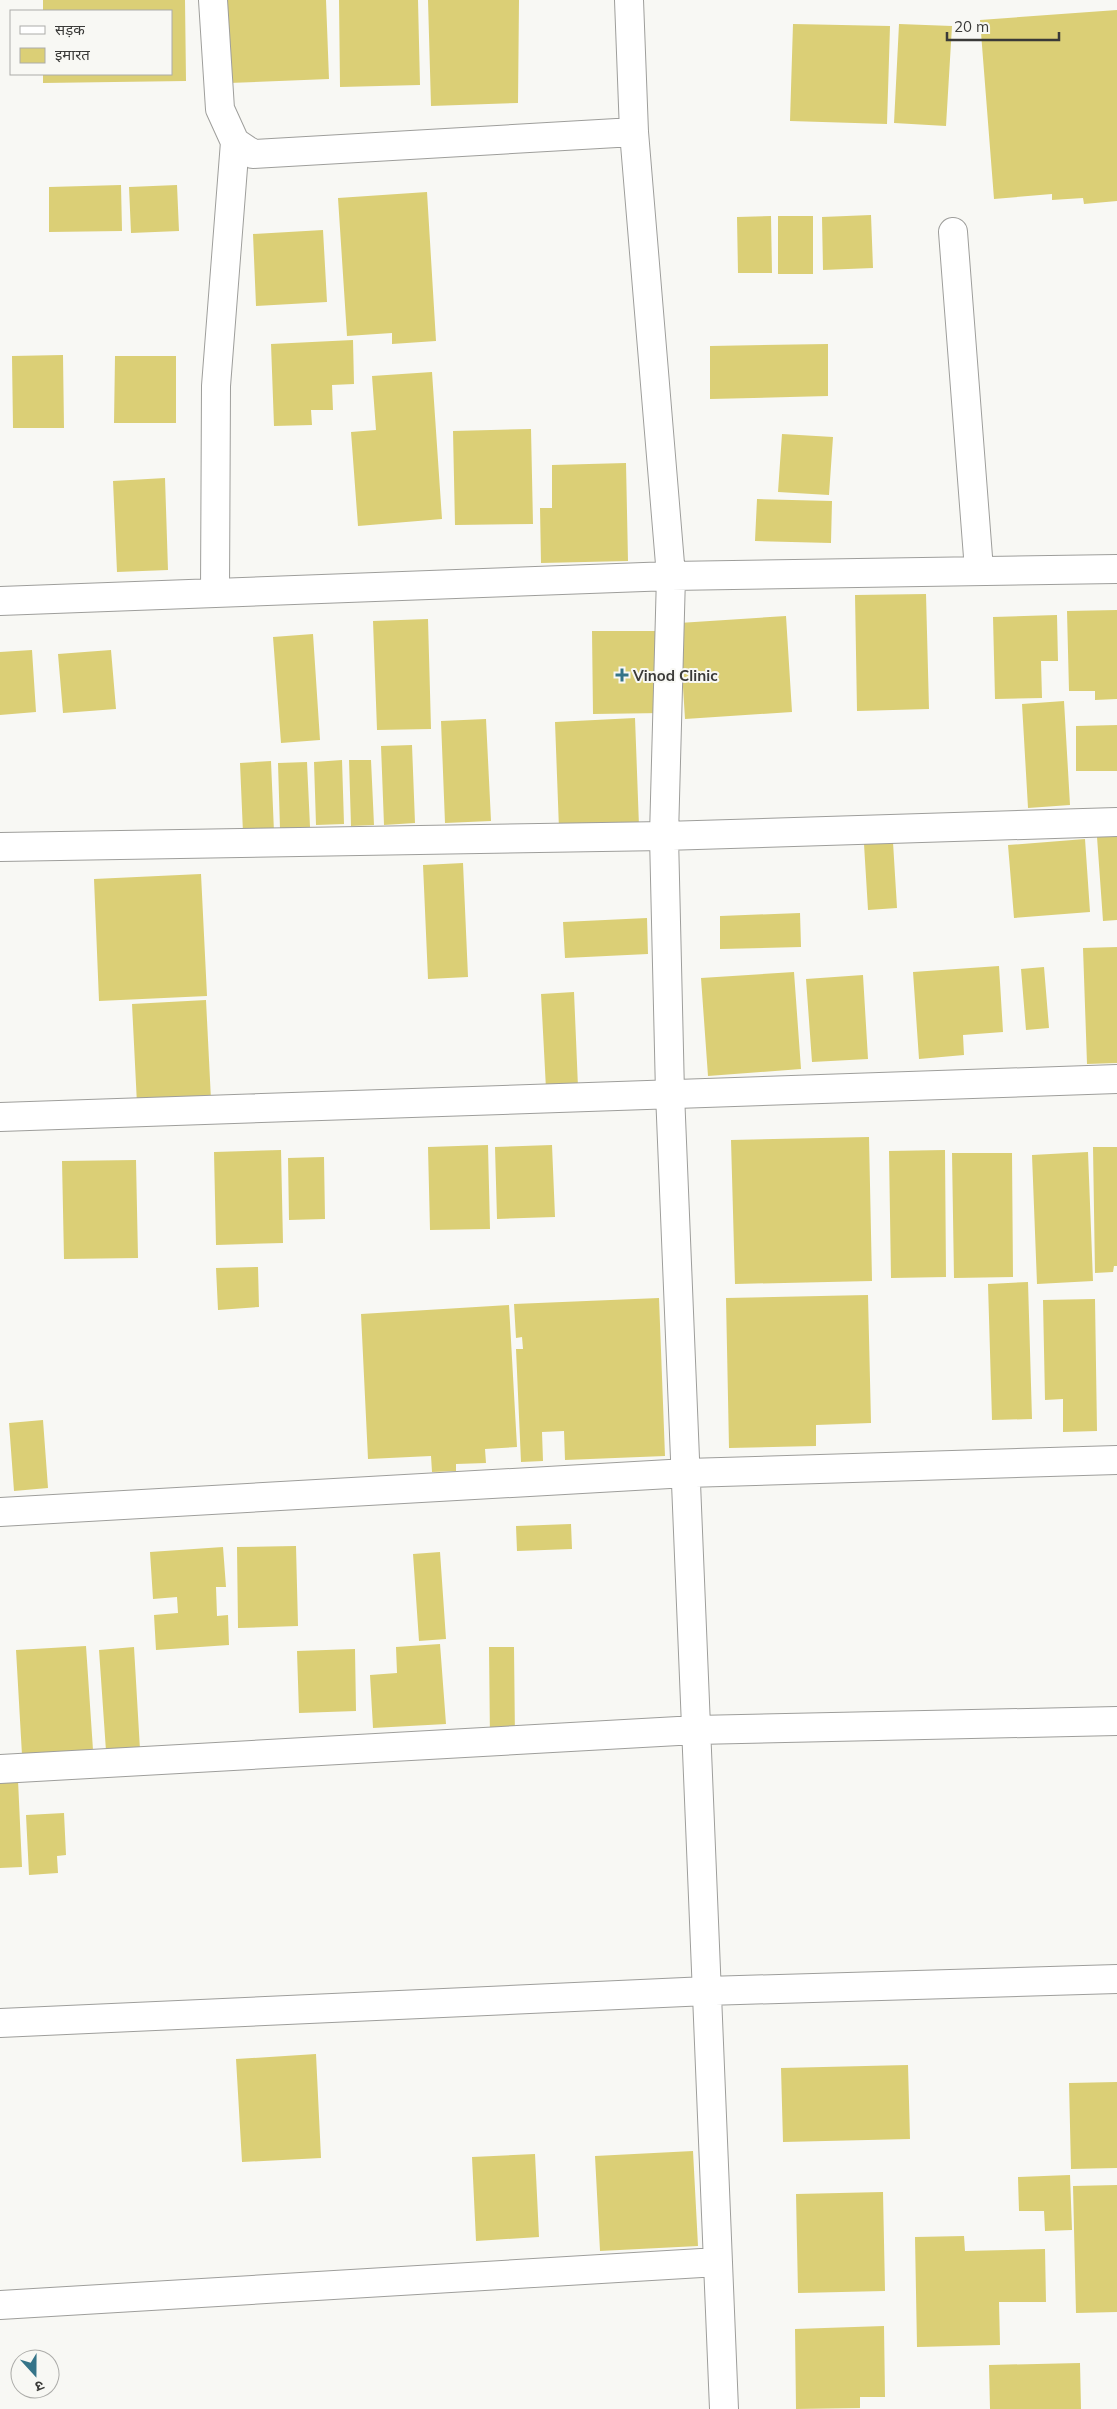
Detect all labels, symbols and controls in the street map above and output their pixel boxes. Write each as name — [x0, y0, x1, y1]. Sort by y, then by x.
legend — [10, 10, 172, 75]
scale bar — [947, 10, 1060, 42]
text: 20 m — [954, 17, 989, 36]
text: सड़क — [55, 20, 85, 39]
text: इमारत — [55, 45, 90, 64]
place label: Vinod Clinic — [632, 666, 718, 685]
marker: Vinod Clinic — [615, 668, 629, 682]
north arrow — [10, 2349, 60, 2399]
text: उ — [32, 2376, 47, 2396]

